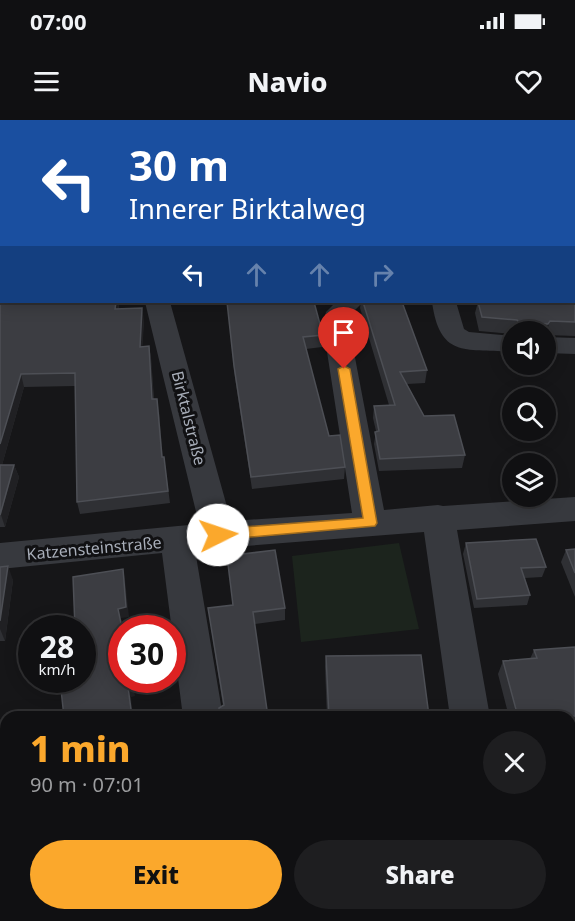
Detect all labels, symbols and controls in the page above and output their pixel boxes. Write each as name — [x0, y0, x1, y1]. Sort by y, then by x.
text: 07:00 — [30, 6, 87, 36]
text: Navio — [247, 63, 328, 100]
icon: menu — [30, 65, 63, 98]
icon: heart — [512, 65, 545, 98]
text: 30 m — [129, 136, 229, 193]
icon: left — [30, 144, 108, 222]
text: Innerer Birktalweg — [129, 190, 366, 227]
icon: left — [177, 258, 210, 291]
icon: ahead — [240, 258, 273, 291]
icon: ahead — [303, 258, 336, 291]
icon: right — [366, 258, 399, 291]
pin — [318, 307, 369, 369]
icon: arrive — [327, 316, 360, 349]
map controls — [502, 321, 556, 507]
button: sound — [502, 321, 556, 375]
street label: Birktalstraße — [167, 369, 211, 467]
button: search — [502, 387, 556, 441]
button: layers — [502, 453, 556, 507]
position arrow — [186, 503, 250, 567]
street label: Katzensteinstraße — [26, 531, 162, 565]
speed limit sign: 30 — [108, 615, 186, 693]
text: 28 — [40, 626, 74, 667]
text: km/h — [39, 659, 75, 679]
text: 1 min — [30, 724, 131, 773]
button: close — [483, 731, 546, 794]
text: 90 m · 07:01 — [30, 771, 144, 798]
button: Exit — [30, 840, 282, 909]
button: Share — [294, 840, 546, 909]

